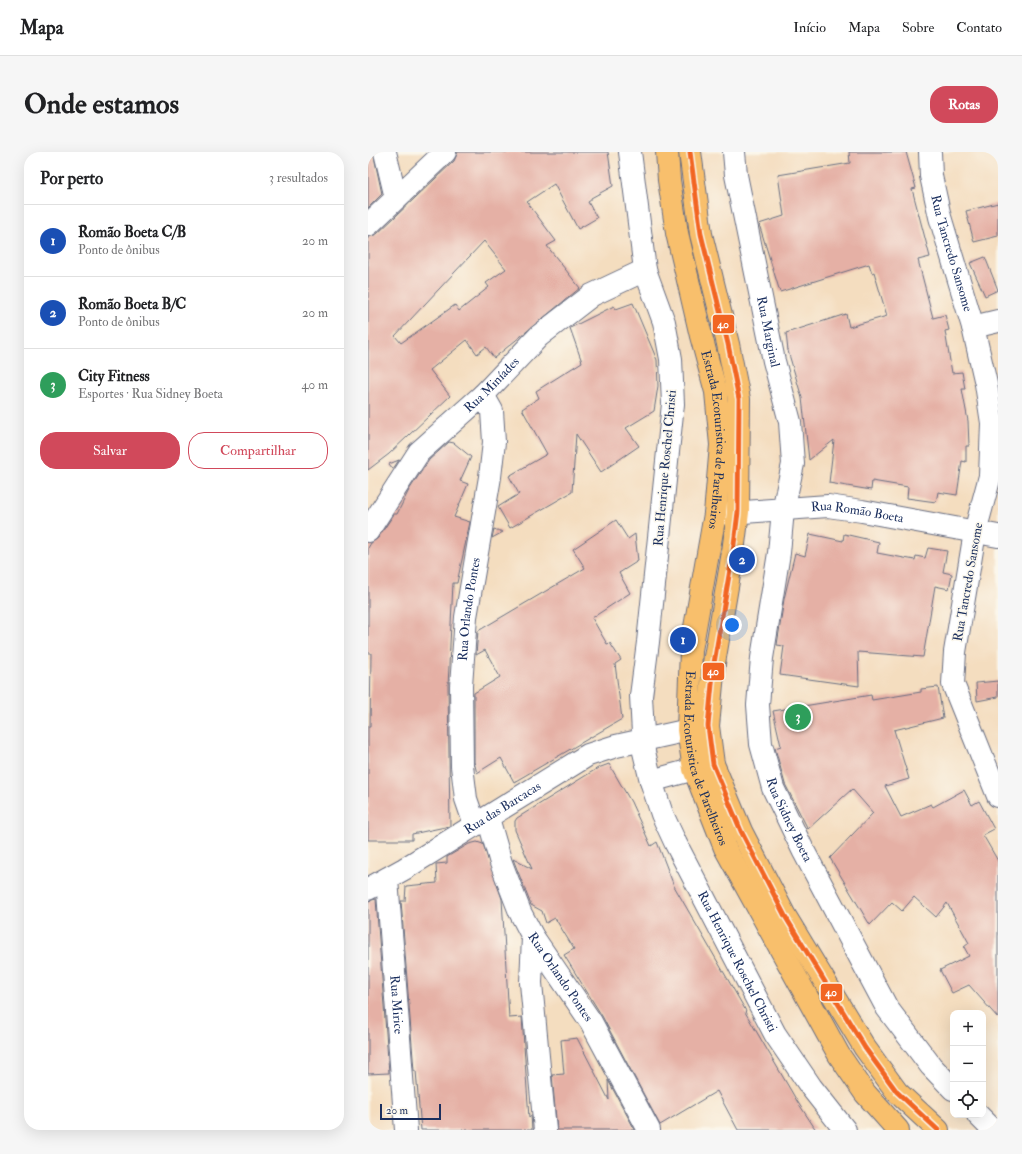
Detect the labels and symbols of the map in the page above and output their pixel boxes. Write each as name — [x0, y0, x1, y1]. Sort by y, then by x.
street label: Rua Tancredo Sansome — [927, 193, 976, 314]
street label: Rua Marginal — [753, 295, 783, 370]
line badge: 40 — [712, 314, 735, 334]
text: 40 — [716, 318, 729, 332]
street label: Estrada Ecoturistica de Parelheiros — [697, 349, 729, 531]
street label: Rua Miníades — [461, 353, 523, 416]
street label: Rua Henrique Roschel Christi — [650, 389, 680, 547]
street label: Rua Romão Boeta — [810, 498, 906, 527]
street label: Rua Tancredo Sansome — [950, 521, 986, 643]
pin: 2 — [729, 545, 755, 575]
street label: Rua Orlando Pontes — [455, 556, 484, 662]
your location — [722, 615, 742, 635]
pin: 1 — [670, 625, 696, 655]
line badge: 40 — [702, 662, 725, 681]
text: 40 — [706, 665, 719, 679]
street label: Estrada Ecoturistica de Parelheiros — [680, 670, 731, 848]
pin: 3 — [785, 702, 811, 732]
street label: Rua Sidney Boeta — [763, 776, 816, 865]
street label: Rua das Barcacas — [461, 778, 544, 838]
street label: Rua Henrique Roschel Christi — [694, 888, 781, 1035]
street label: Rua Orlando Pontes — [524, 929, 597, 1025]
street label: Rua Mirice — [386, 975, 407, 1035]
line badge: 40 — [820, 983, 843, 1002]
text: 40 — [824, 986, 837, 1000]
scale bar — [380, 1102, 441, 1121]

